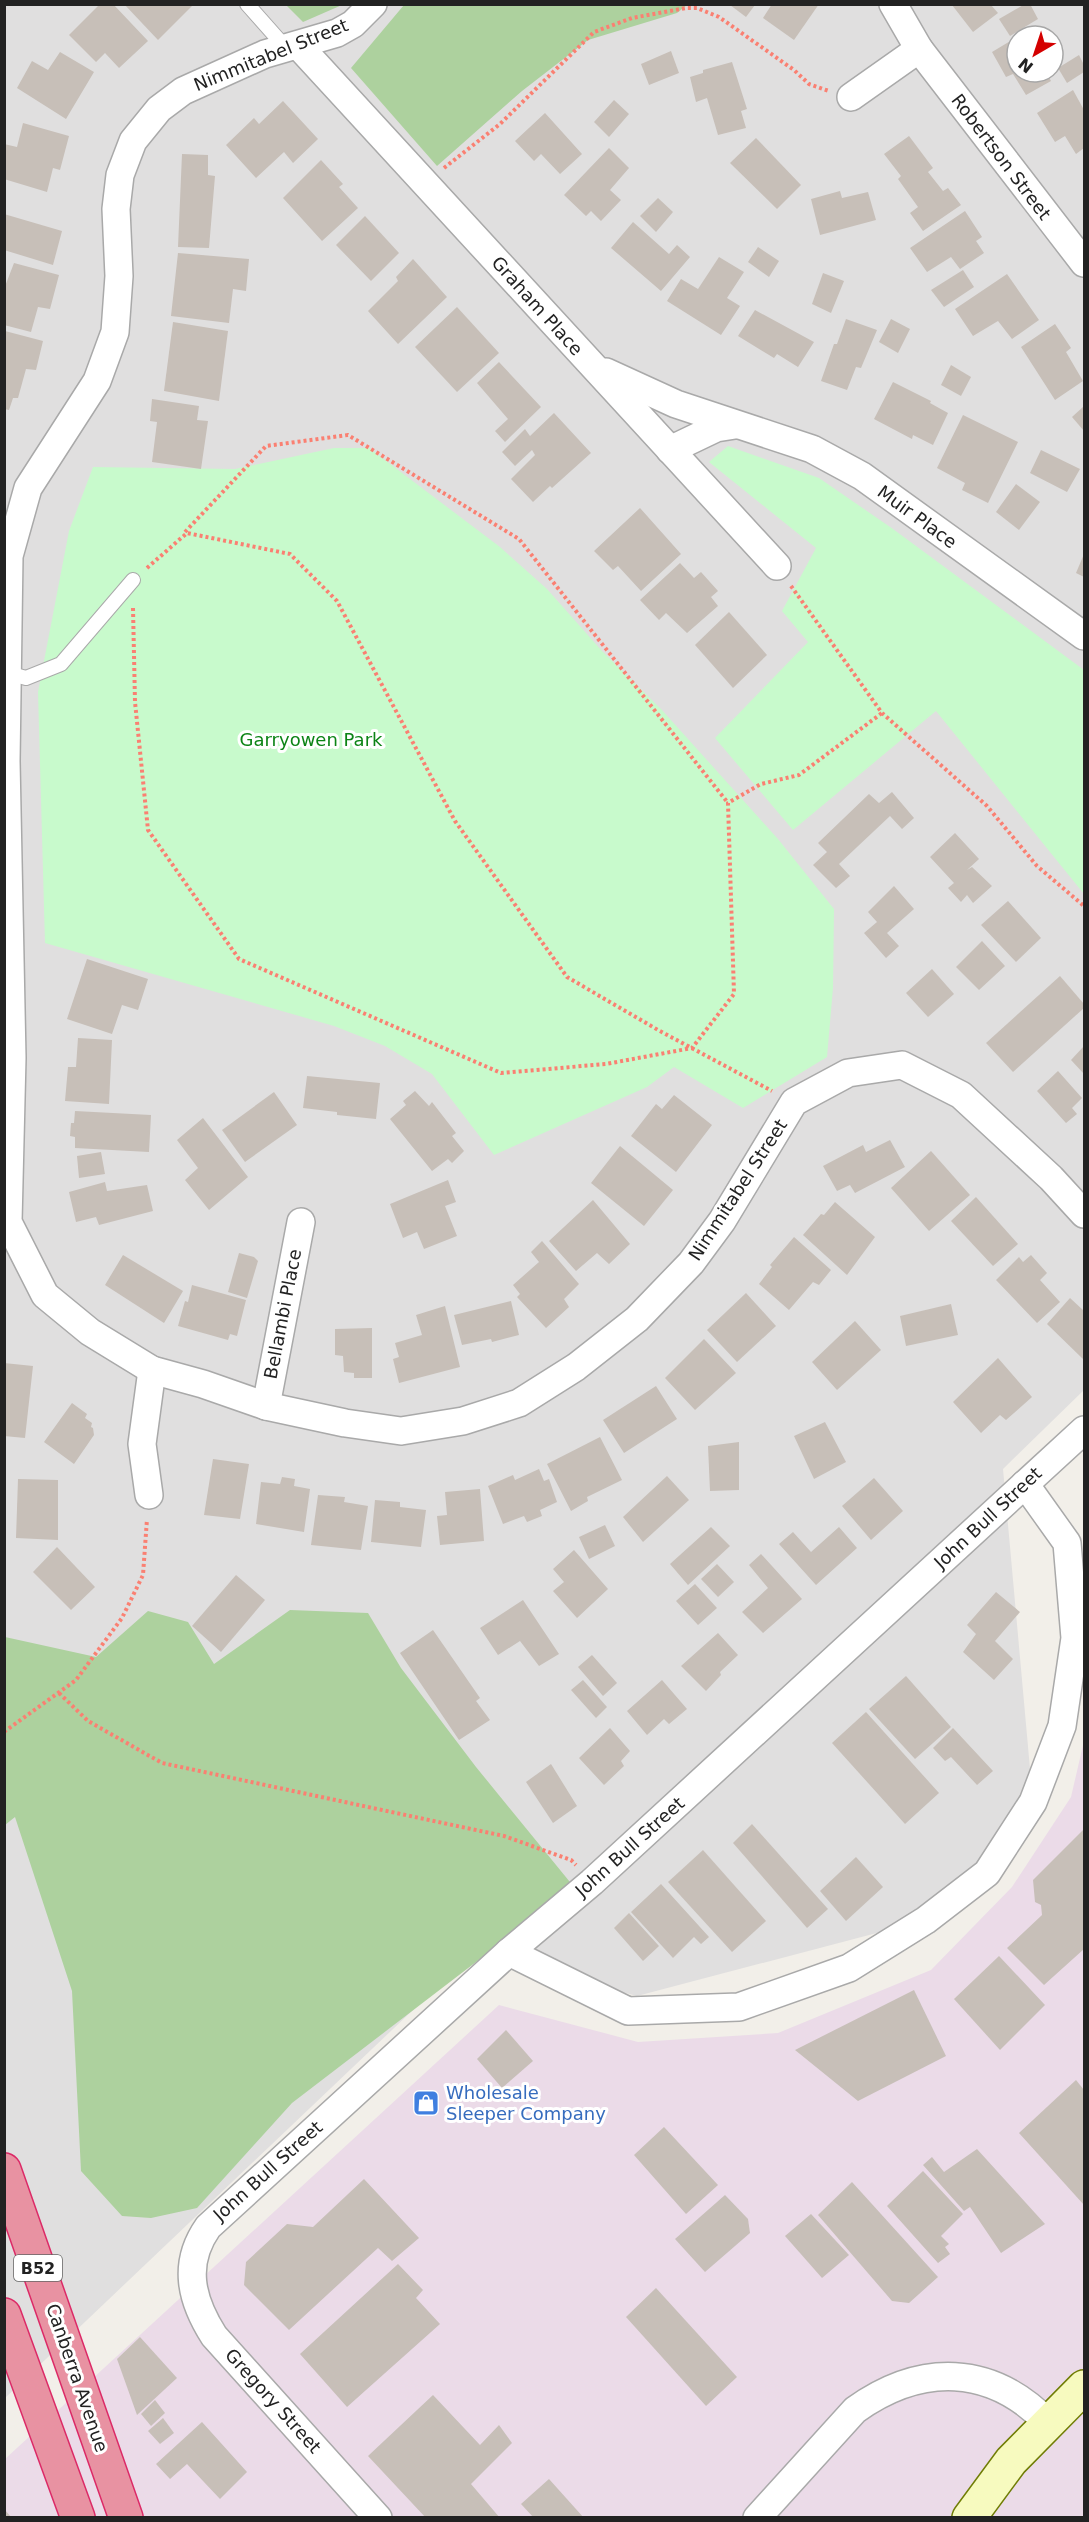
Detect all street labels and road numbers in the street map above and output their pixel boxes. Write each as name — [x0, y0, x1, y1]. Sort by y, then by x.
street label: Nimmitabel Street — [191, 14, 351, 95]
street label: Robertson Street — [947, 90, 1055, 224]
street label: Graham Place — [487, 252, 587, 359]
street label: Muir Place — [874, 481, 961, 552]
street label: Nimmitabel Street — [684, 1115, 791, 1264]
street label: Bellambi Place — [260, 1247, 305, 1381]
street label: John Bull Street — [929, 1463, 1046, 1573]
street label: John Bull Street — [570, 1792, 688, 1902]
street label: John Bull Street — [208, 2116, 326, 2226]
road number: B52 — [14, 2255, 62, 2281]
street label: Canberra Avenue — [42, 2301, 113, 2455]
street label: Gregory Street — [221, 2344, 326, 2457]

